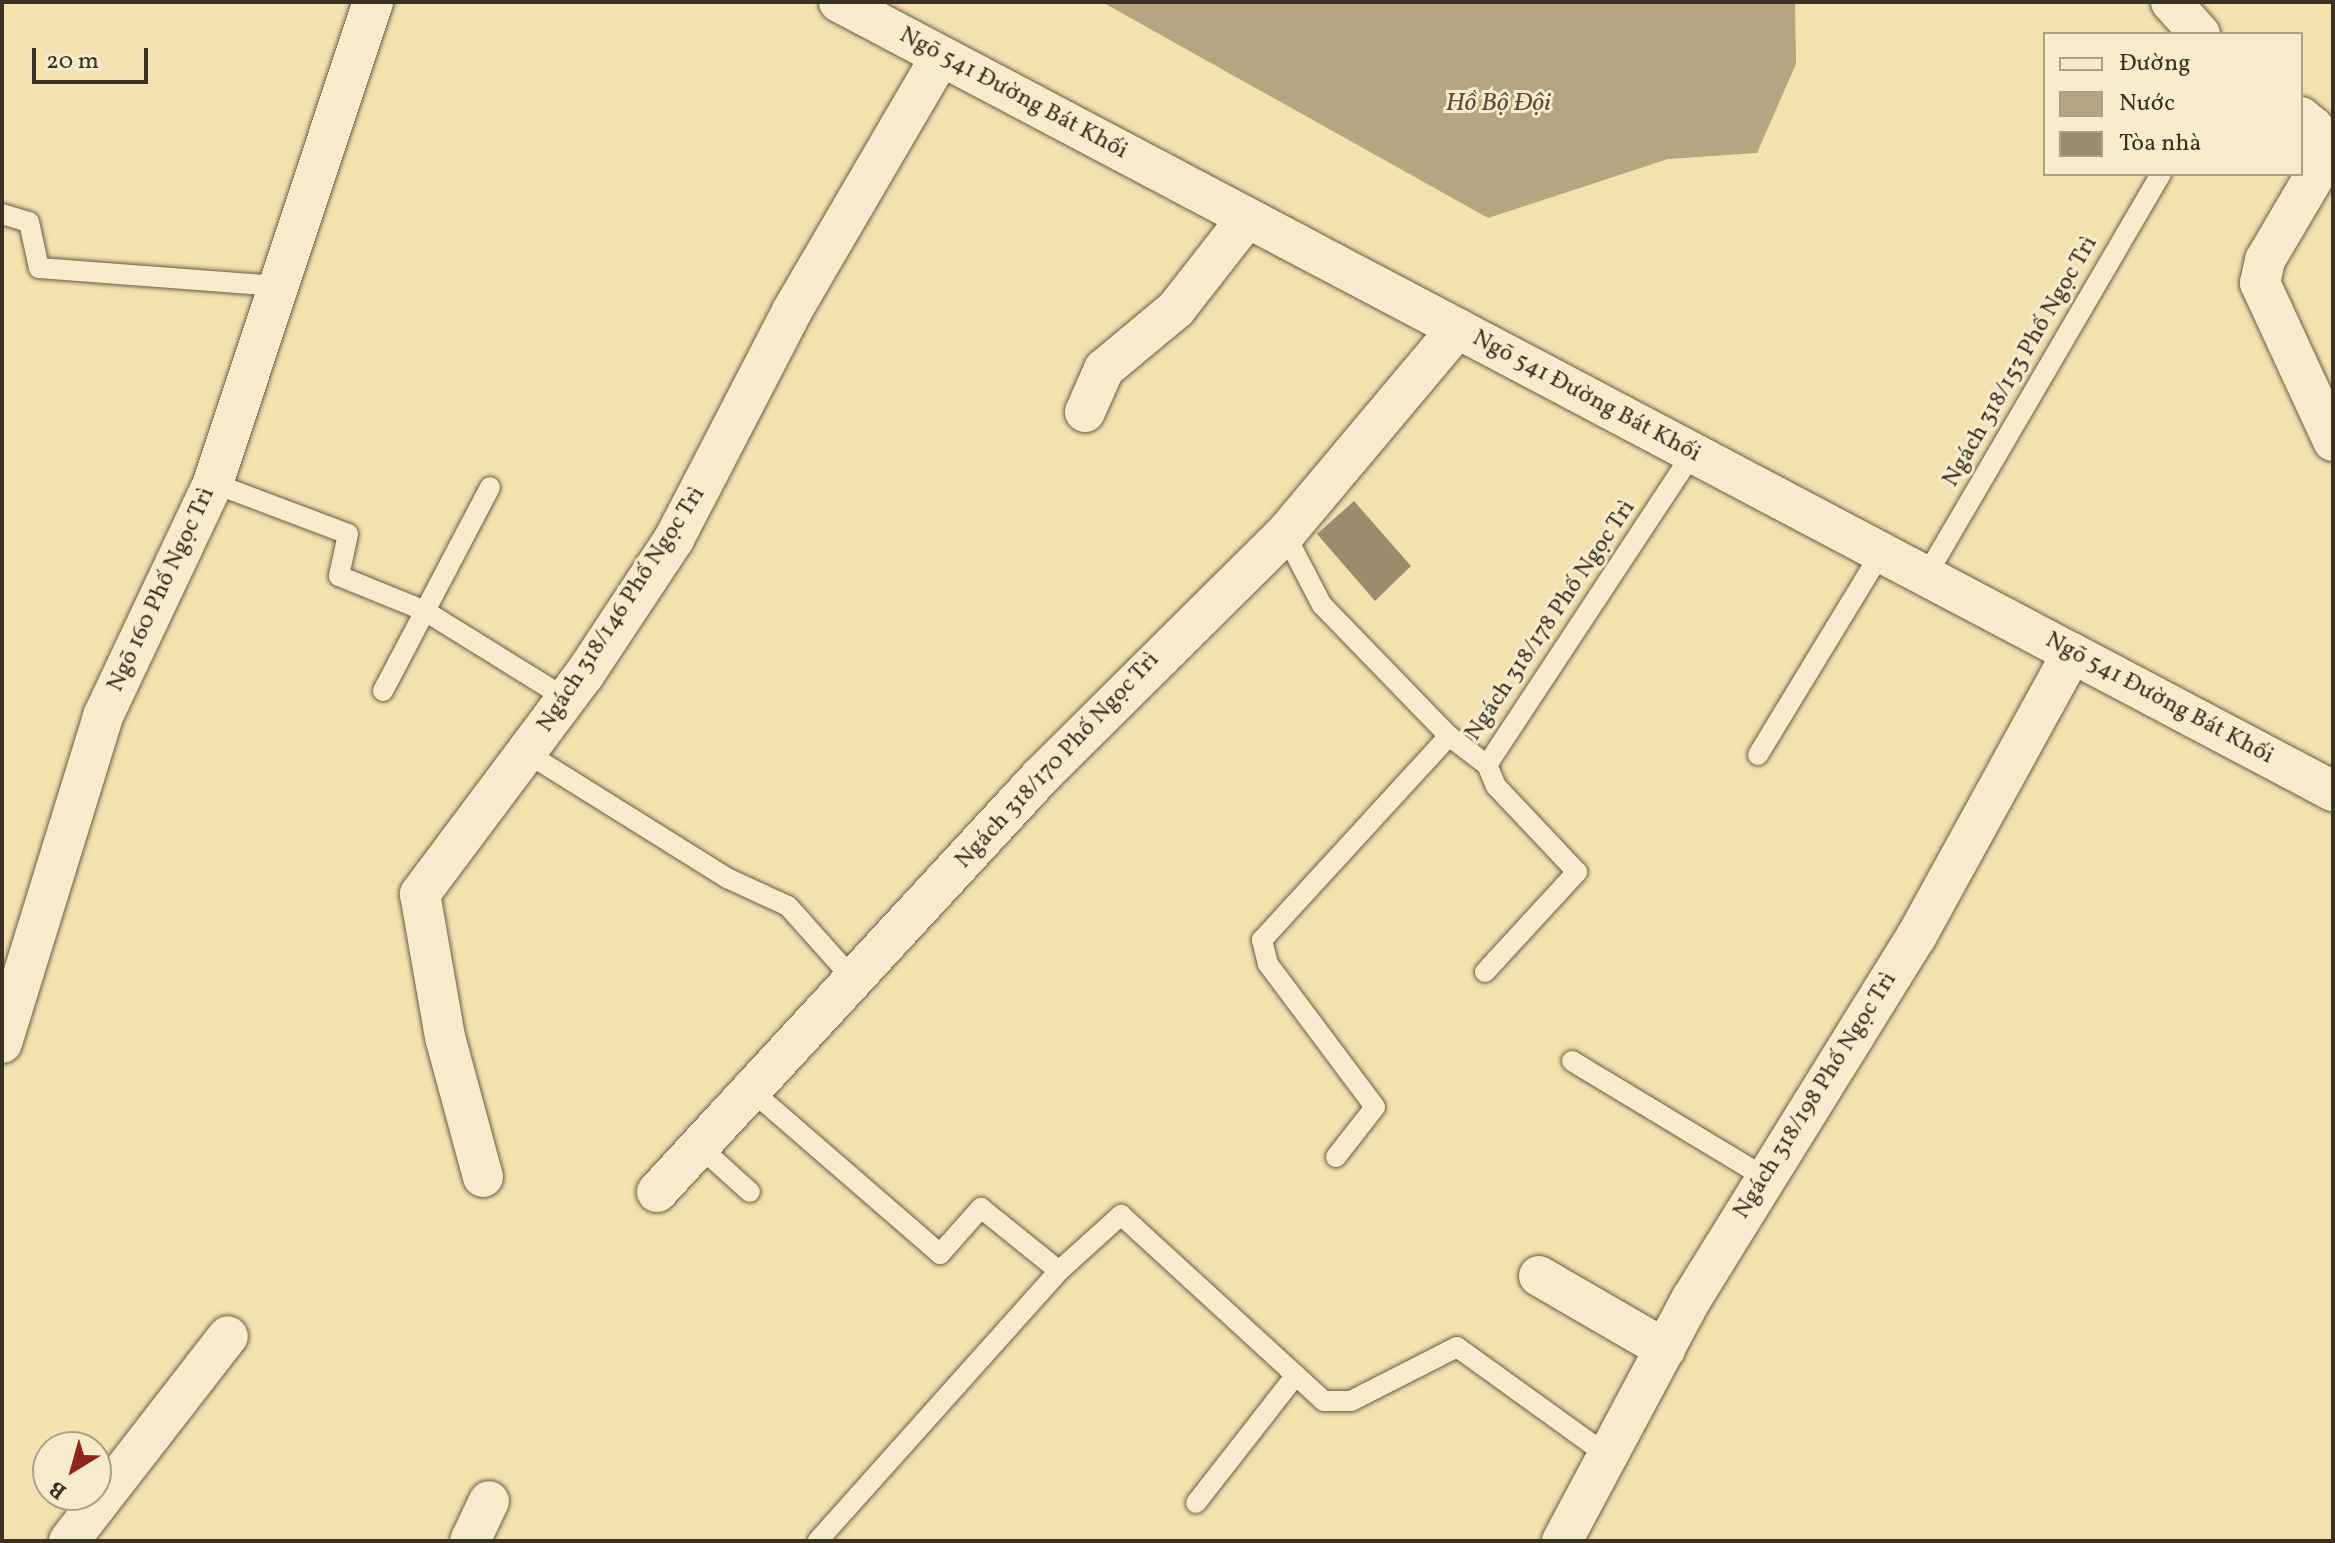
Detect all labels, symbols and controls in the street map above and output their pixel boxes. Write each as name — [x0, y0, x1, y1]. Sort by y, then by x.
street label: Ngõ 541 Đường Bát Khối — [894, 22, 1132, 166]
scale bar — [36, 32, 152, 82]
legend — [2043, 32, 2303, 176]
text: 20 m — [46, 45, 99, 79]
text: Đường — [2119, 47, 2191, 81]
text: Nước — [2119, 87, 2175, 121]
water label: Hồ Bộ Đội — [1445, 88, 1551, 120]
text: Tòa nhà — [2119, 127, 2201, 161]
street label: Ngách 318/153 Phố Ngọc Trì — [1937, 231, 2105, 493]
street label: Ngõ 541 Đường Bát Khối — [1467, 325, 1705, 469]
street label: Ngách 318/146 Phố Ngọc Trì — [531, 481, 713, 739]
street label: Ngõ 160 Phố Ngọc Trì — [102, 483, 222, 697]
street label: Ngách 318/178 Phố Ngọc Trì — [1459, 495, 1643, 747]
street label: Ngõ 541 Đường Bát Khối — [2040, 627, 2278, 771]
street label: Ngách 318/170 Phố Ngọc Trì — [950, 646, 1166, 876]
street label: Ngách 318/198 Phố Ngọc Trì — [1728, 967, 1904, 1225]
north arrow — [32, 1431, 112, 1511]
text: B — [43, 1472, 74, 1506]

